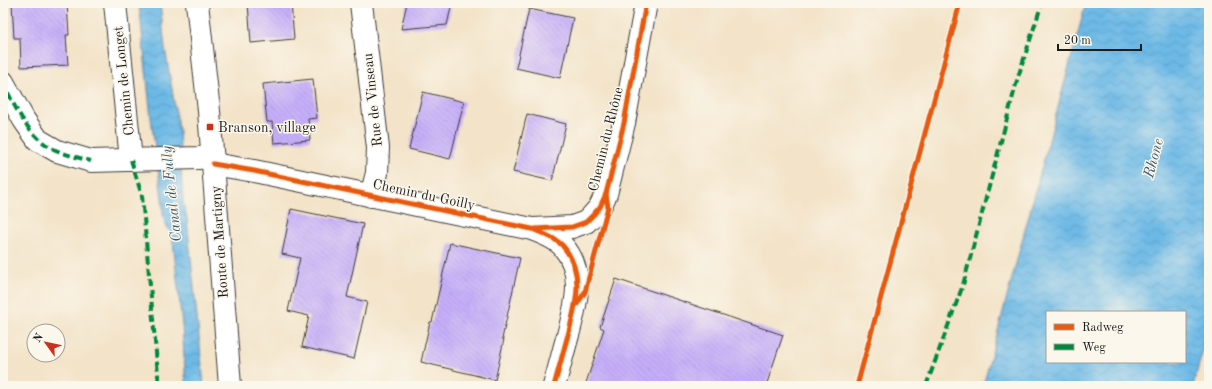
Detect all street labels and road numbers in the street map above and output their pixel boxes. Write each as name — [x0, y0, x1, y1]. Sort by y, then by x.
street label: Chemin de Longet — [111, 25, 137, 136]
street label: Rue de Vinseau — [361, 52, 385, 147]
street label: Chemin du Rhône — [586, 86, 626, 193]
street label: Chemin du Goilly — [371, 177, 477, 213]
street label: Route de Martigny — [209, 185, 231, 299]

